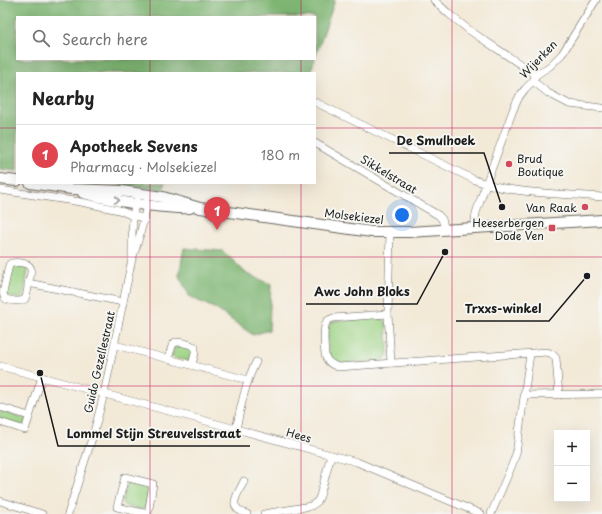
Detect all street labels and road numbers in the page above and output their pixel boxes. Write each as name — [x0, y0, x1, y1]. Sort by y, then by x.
street label: Wijerken — [515, 36, 561, 82]
street label: Sikkelstraat — [357, 150, 421, 198]
street label: Molsekiezel — [323, 204, 385, 228]
street label: Guido Gezellestraat — [79, 309, 119, 415]
street label: Hees — [284, 423, 314, 447]

